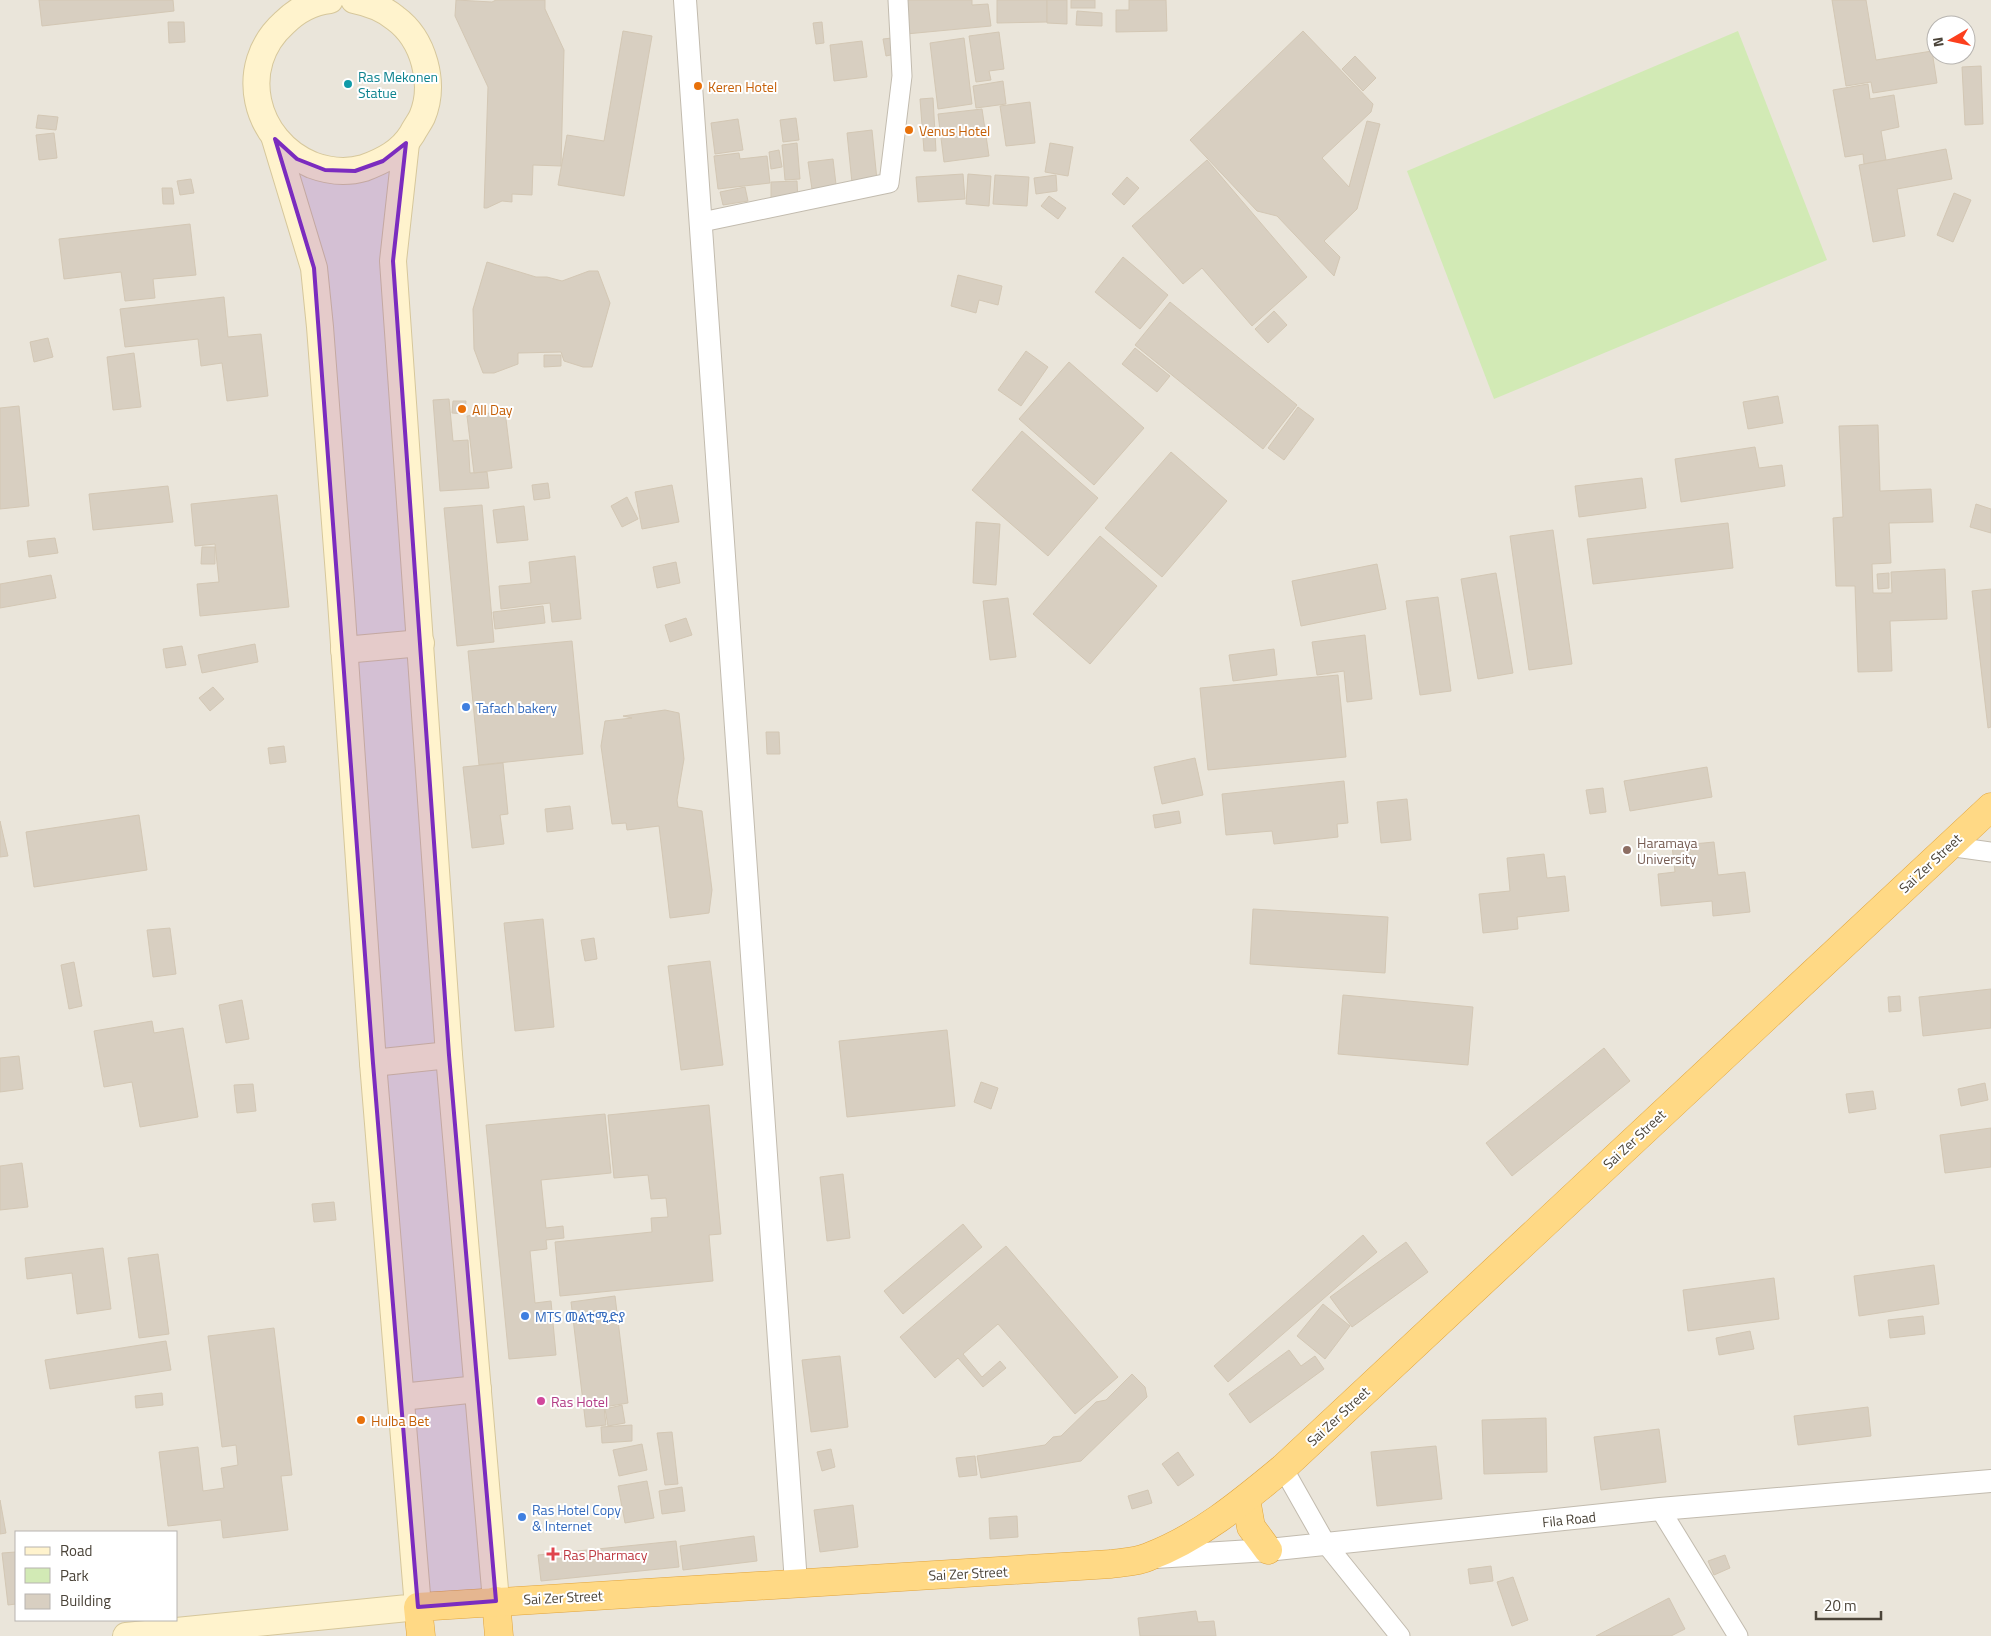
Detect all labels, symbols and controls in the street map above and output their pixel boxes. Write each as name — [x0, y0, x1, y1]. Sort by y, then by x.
north arrow — [1926, 15, 1976, 65]
text: N — [1927, 36, 1949, 49]
place label: Ras Mekonen Statue — [358, 66, 438, 103]
place label: Keren Hotel — [708, 76, 777, 97]
marker: Ras Mekonen Statue — [342, 78, 354, 90]
marker: Keren Hotel — [692, 80, 704, 92]
place label: Venus Hotel — [919, 120, 990, 141]
marker: Venus Hotel — [903, 124, 915, 136]
place label: All Day — [472, 399, 513, 420]
marker: All Day — [456, 403, 468, 415]
place label: Tafach bakery — [476, 697, 557, 718]
marker: Tafach bakery — [460, 701, 472, 713]
street label: Sai Zer Street — [1894, 828, 1966, 898]
place label: Haramaya University — [1637, 832, 1698, 869]
marker: Haramaya University — [1621, 844, 1633, 856]
street label: Sai Zer Street — [1598, 1104, 1670, 1174]
place label: MTS መልቲሚድያ — [535, 1306, 625, 1327]
marker: MTS መልቲሚድያ — [519, 1310, 531, 1322]
street label: Sai Zer Street — [1302, 1381, 1374, 1451]
place label: Ras Hotel — [551, 1391, 608, 1412]
marker: Ras Hotel — [535, 1395, 547, 1407]
place label: Hulba Bet — [371, 1410, 429, 1431]
marker: Hulba Bet — [355, 1414, 367, 1426]
place label: Ras Hotel Copy & Internet — [532, 1499, 621, 1536]
street label: Fila Road — [1541, 1506, 1597, 1532]
marker: Ras Hotel Copy & Internet — [516, 1511, 528, 1523]
legend — [15, 1531, 178, 1621]
text: Road — [60, 1539, 92, 1562]
place label: Ras Pharmacy — [563, 1544, 648, 1565]
marker: Ras Pharmacy — [547, 1548, 559, 1560]
street label: Sai Zer Street — [928, 1560, 1008, 1586]
text: Park — [60, 1564, 89, 1587]
street label: Sai Zer Street — [523, 1584, 603, 1610]
scale bar — [1816, 1588, 1881, 1620]
text: Building — [60, 1589, 111, 1612]
text: 20 m — [1824, 1594, 1857, 1617]

